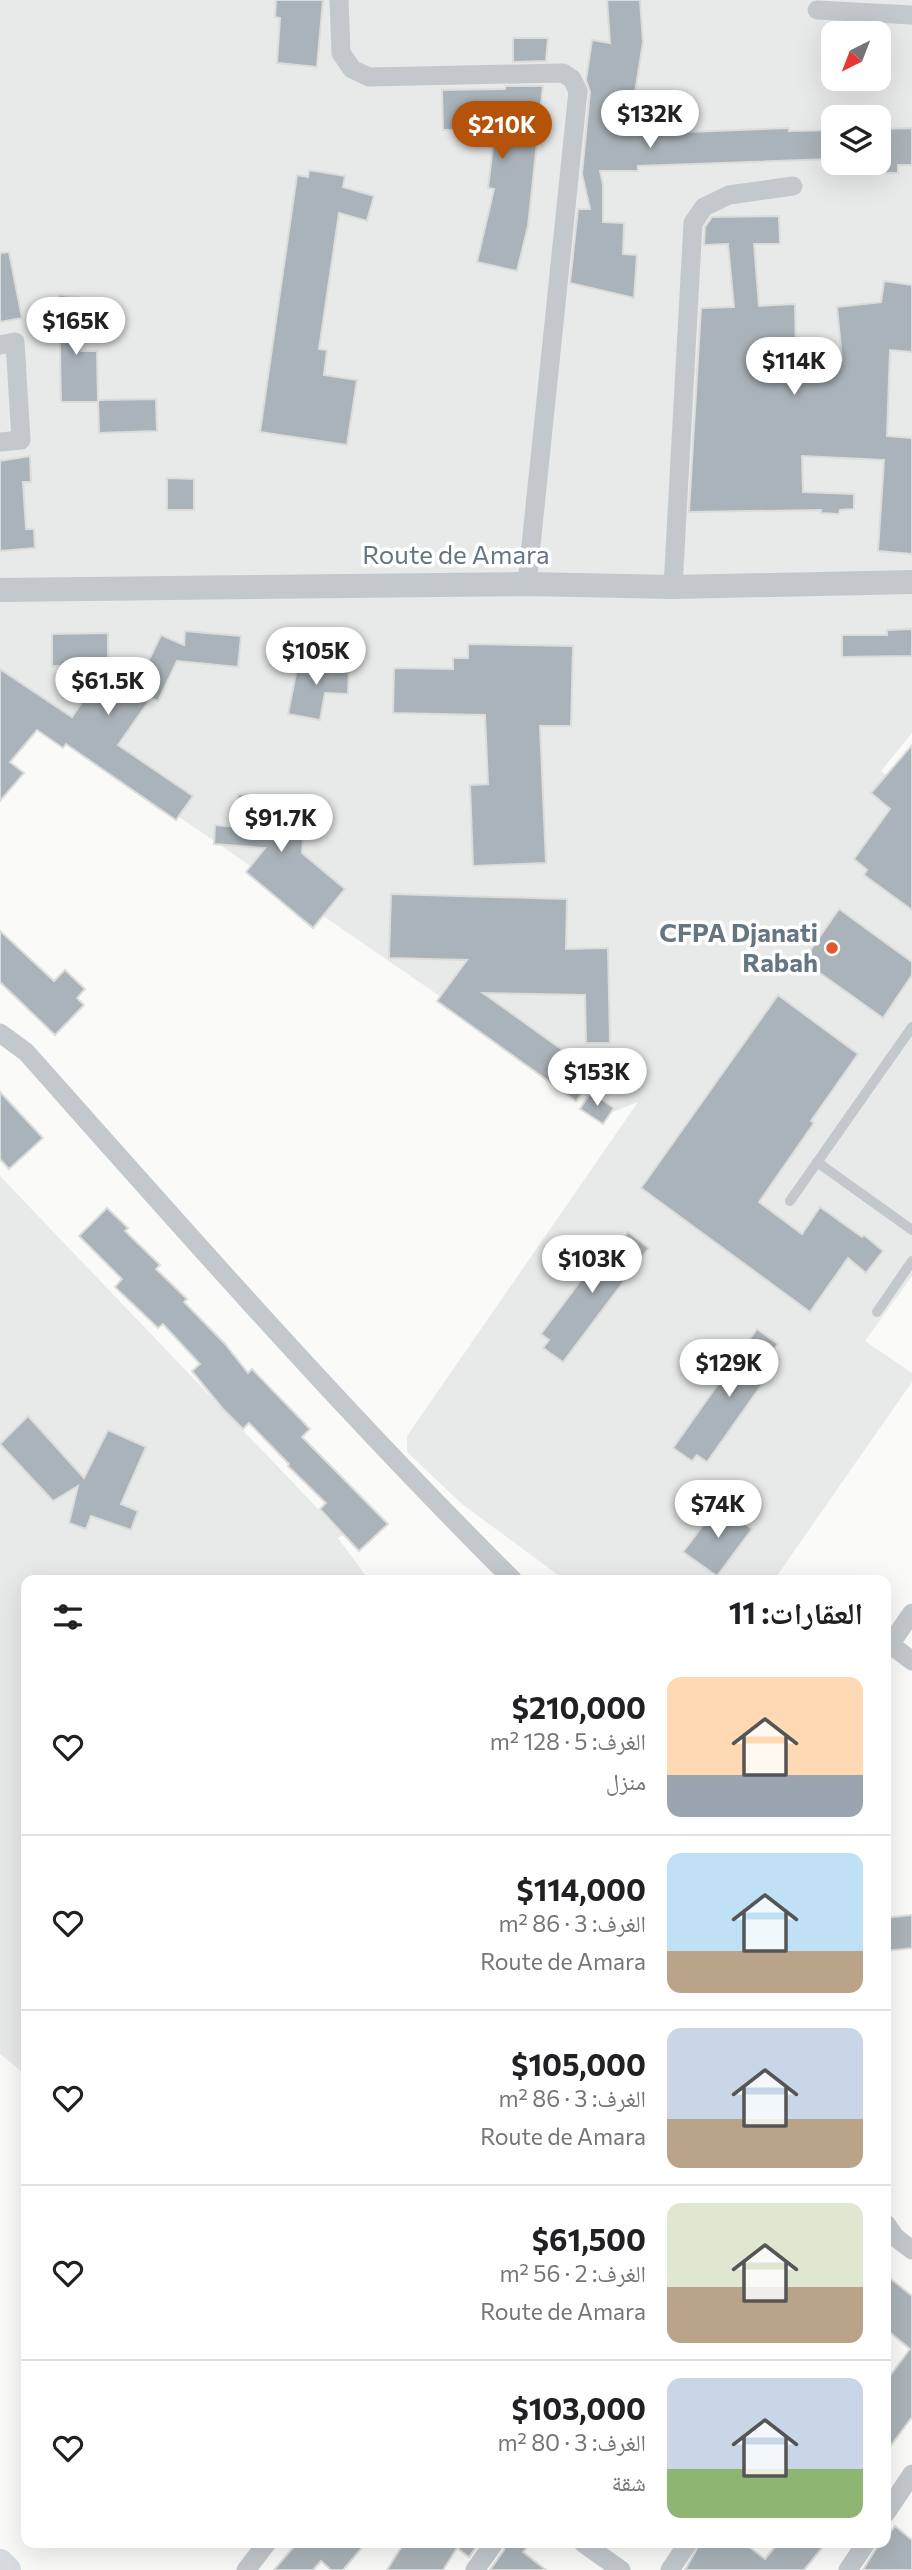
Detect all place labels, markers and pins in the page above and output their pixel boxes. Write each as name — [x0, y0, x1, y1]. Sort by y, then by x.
pin: $132K — [601, 90, 699, 150]
pin: $210K — [453, 102, 551, 161]
pin: $165K — [27, 298, 125, 357]
pin: $114K — [745, 338, 843, 397]
pin: $105K — [267, 628, 365, 687]
pin: $61.5K — [51, 658, 165, 717]
pin: $91.7K — [224, 794, 338, 854]
place label: CFPA Djanati Rabah — [659, 916, 818, 977]
marker: CFPA Djanati Rabah — [824, 940, 840, 956]
pin: $153K — [548, 1048, 646, 1108]
pin: $103K — [543, 1236, 641, 1295]
pin: $129K — [680, 1340, 778, 1399]
pin: $74K — [677, 1480, 759, 1540]

